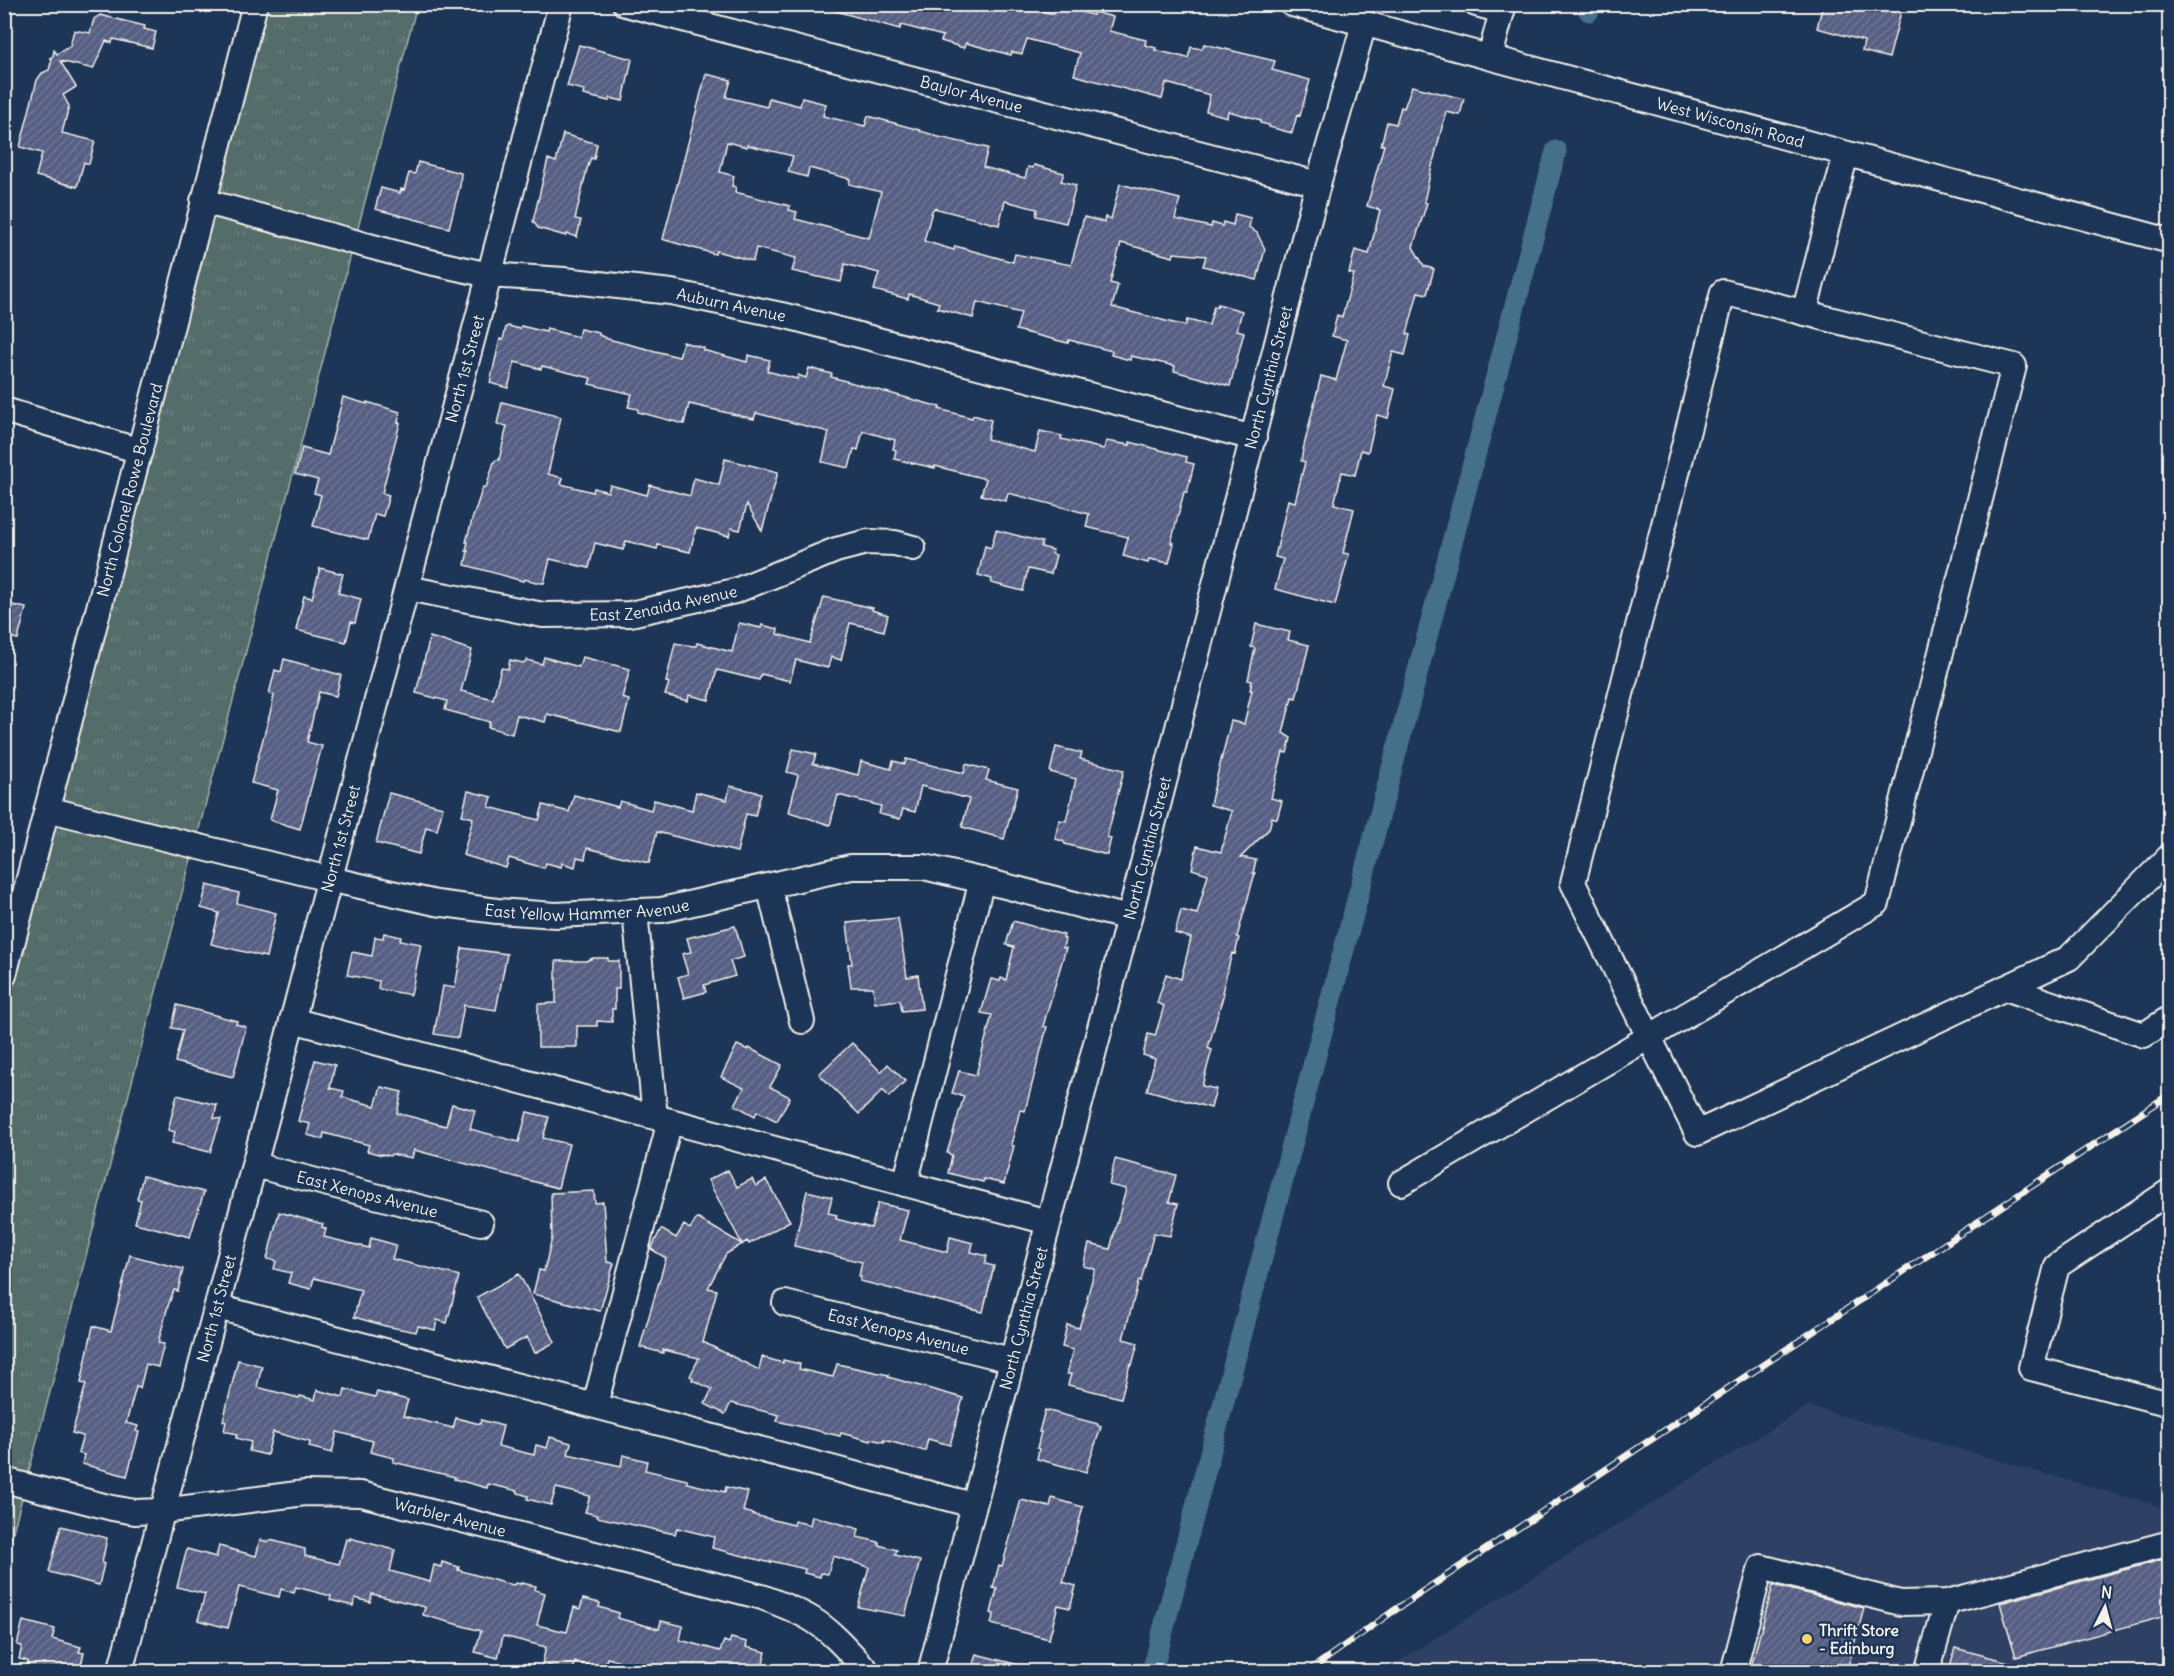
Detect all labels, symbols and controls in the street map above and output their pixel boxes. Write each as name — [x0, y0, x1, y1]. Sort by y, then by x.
street label: Baylor Avenue — [918, 71, 1025, 117]
street label: West Wisconsin Road — [1654, 93, 1806, 152]
street label: Auburn Avenue — [675, 283, 788, 326]
street label: North Cynthia Street — [1240, 303, 1296, 451]
street label: North 1st Street — [441, 312, 489, 425]
street label: North Colonel Rowe Boulevard — [92, 381, 167, 599]
street label: East Zenaida Avenue — [589, 581, 739, 624]
street label: North Cynthia Street — [1119, 774, 1175, 922]
street label: North 1st Street — [317, 782, 364, 895]
street label: East Yellow Hammer Avenue — [484, 894, 691, 925]
street label: East Xenops Avenue — [295, 1166, 440, 1222]
street label: North Cynthia Street — [995, 1244, 1052, 1392]
street label: North 1st Street — [192, 1252, 240, 1364]
street label: East Xenops Avenue — [826, 1304, 971, 1359]
street label: Warbler Avenue — [392, 1493, 508, 1541]
north arrow — [2075, 1577, 2135, 1637]
text: N — [2100, 1582, 2113, 1603]
place label: Thrift Store - Edinburg — [1819, 1620, 1899, 1659]
marker: Thrift Store - Edinburg — [1800, 1632, 1814, 1646]

